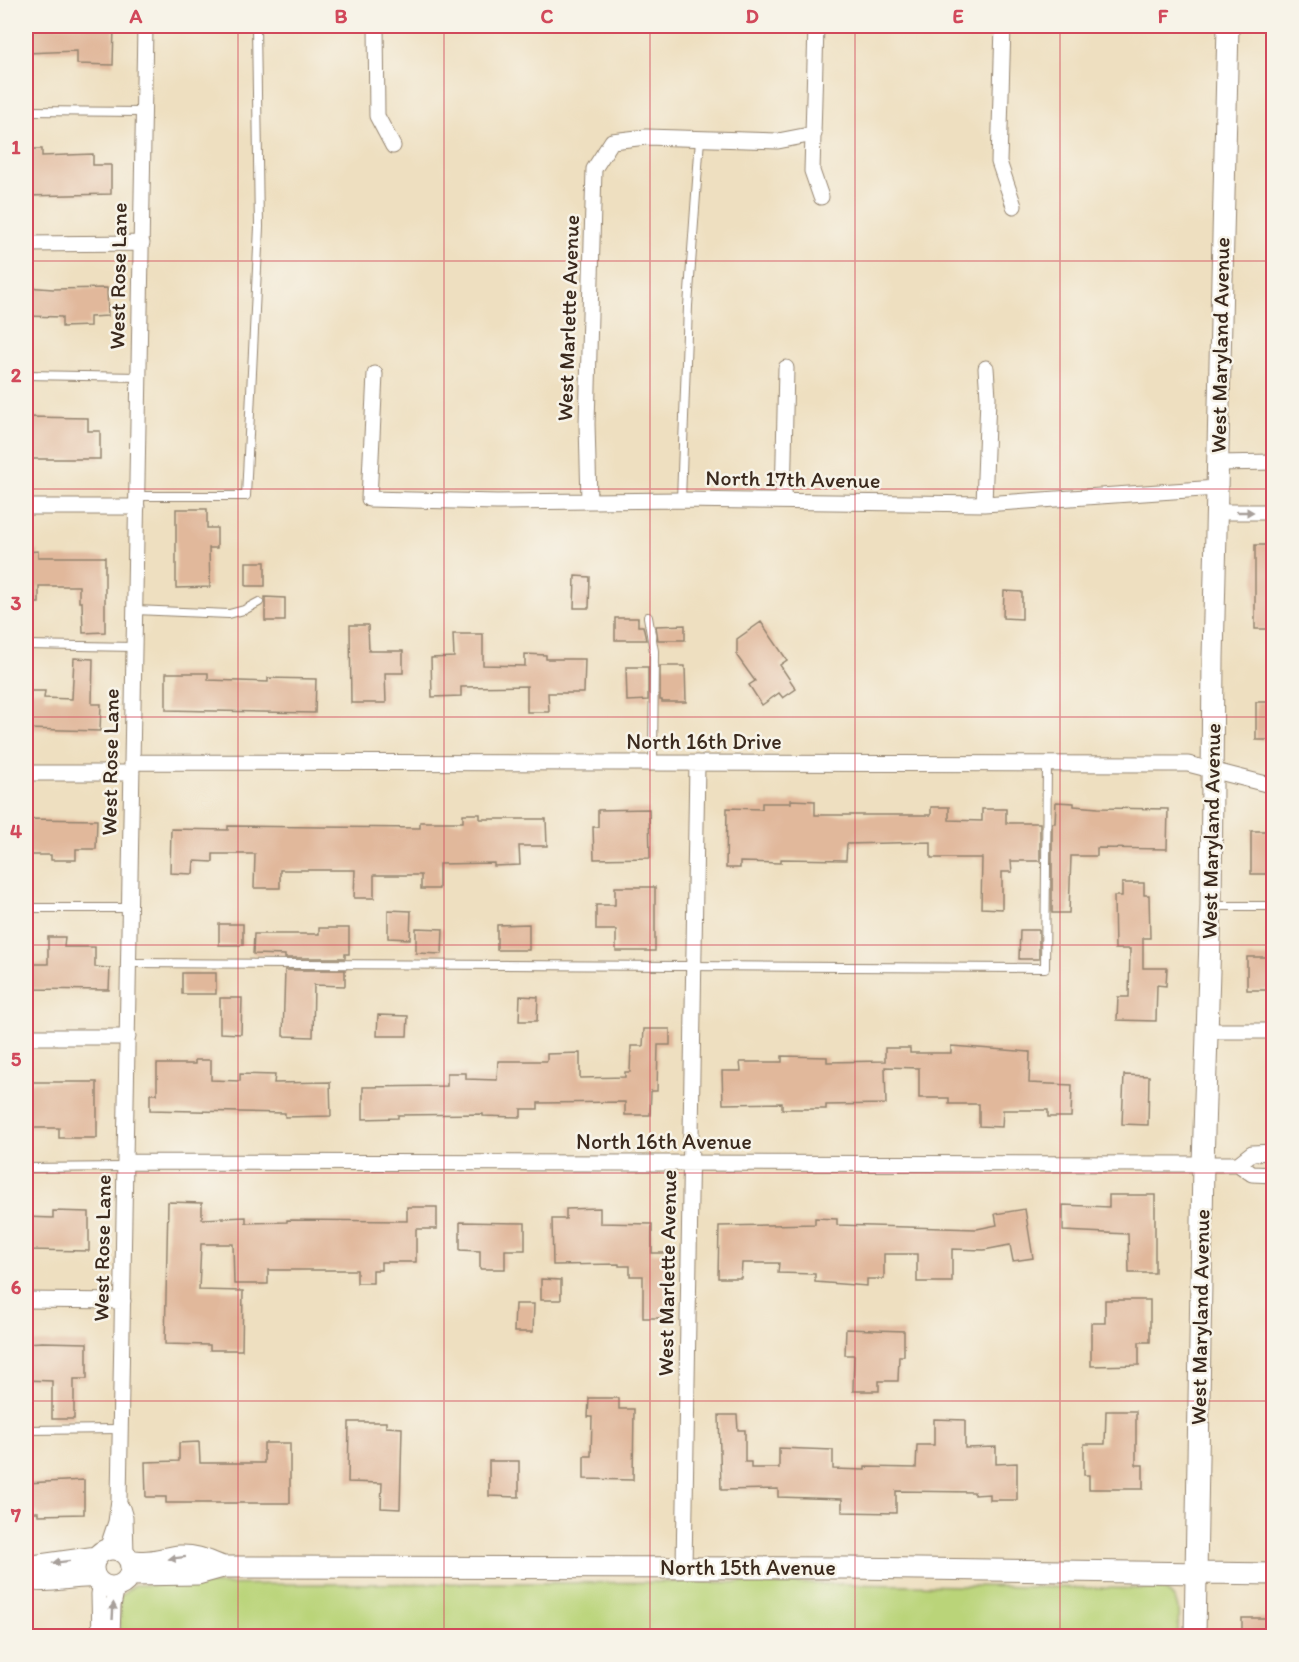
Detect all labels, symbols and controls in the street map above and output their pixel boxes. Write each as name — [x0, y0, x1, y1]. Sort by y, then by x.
text: A — [129, 4, 143, 28]
text: B — [335, 4, 348, 28]
text: C — [541, 4, 554, 28]
text: D — [745, 4, 759, 28]
text: E — [952, 4, 964, 28]
text: F — [1158, 4, 1169, 28]
text: 1 — [11, 135, 21, 159]
street label: West Rose Lane — [103, 202, 133, 350]
street label: West Marlette Avenue — [551, 214, 585, 422]
street label: West Maryland Avenue — [1205, 237, 1235, 453]
text: 2 — [11, 363, 22, 387]
street label: North 17th Avenue — [705, 464, 881, 494]
one-way arrow — [1236, 507, 1255, 517]
text: 3 — [11, 591, 22, 615]
street label: West Rose Lane — [95, 688, 125, 836]
street label: West Maryland Avenue — [1196, 723, 1226, 939]
street label: North 16th Drive — [626, 728, 782, 755]
text: 4 — [10, 819, 22, 843]
text: 5 — [11, 1047, 22, 1071]
street label: North 16th Avenue — [576, 1128, 752, 1155]
street label: West Marlette Avenue — [652, 1169, 682, 1377]
street label: West Rose Lane — [87, 1174, 117, 1322]
street label: West Maryland Avenue — [1185, 1209, 1215, 1425]
text: 6 — [11, 1275, 22, 1299]
text: 7 — [10, 1503, 21, 1527]
one-way arrow — [167, 1553, 186, 1562]
street label: North 15th Avenue — [660, 1554, 836, 1581]
one-way arrow — [51, 1557, 70, 1567]
one-way arrow — [108, 1602, 117, 1621]

